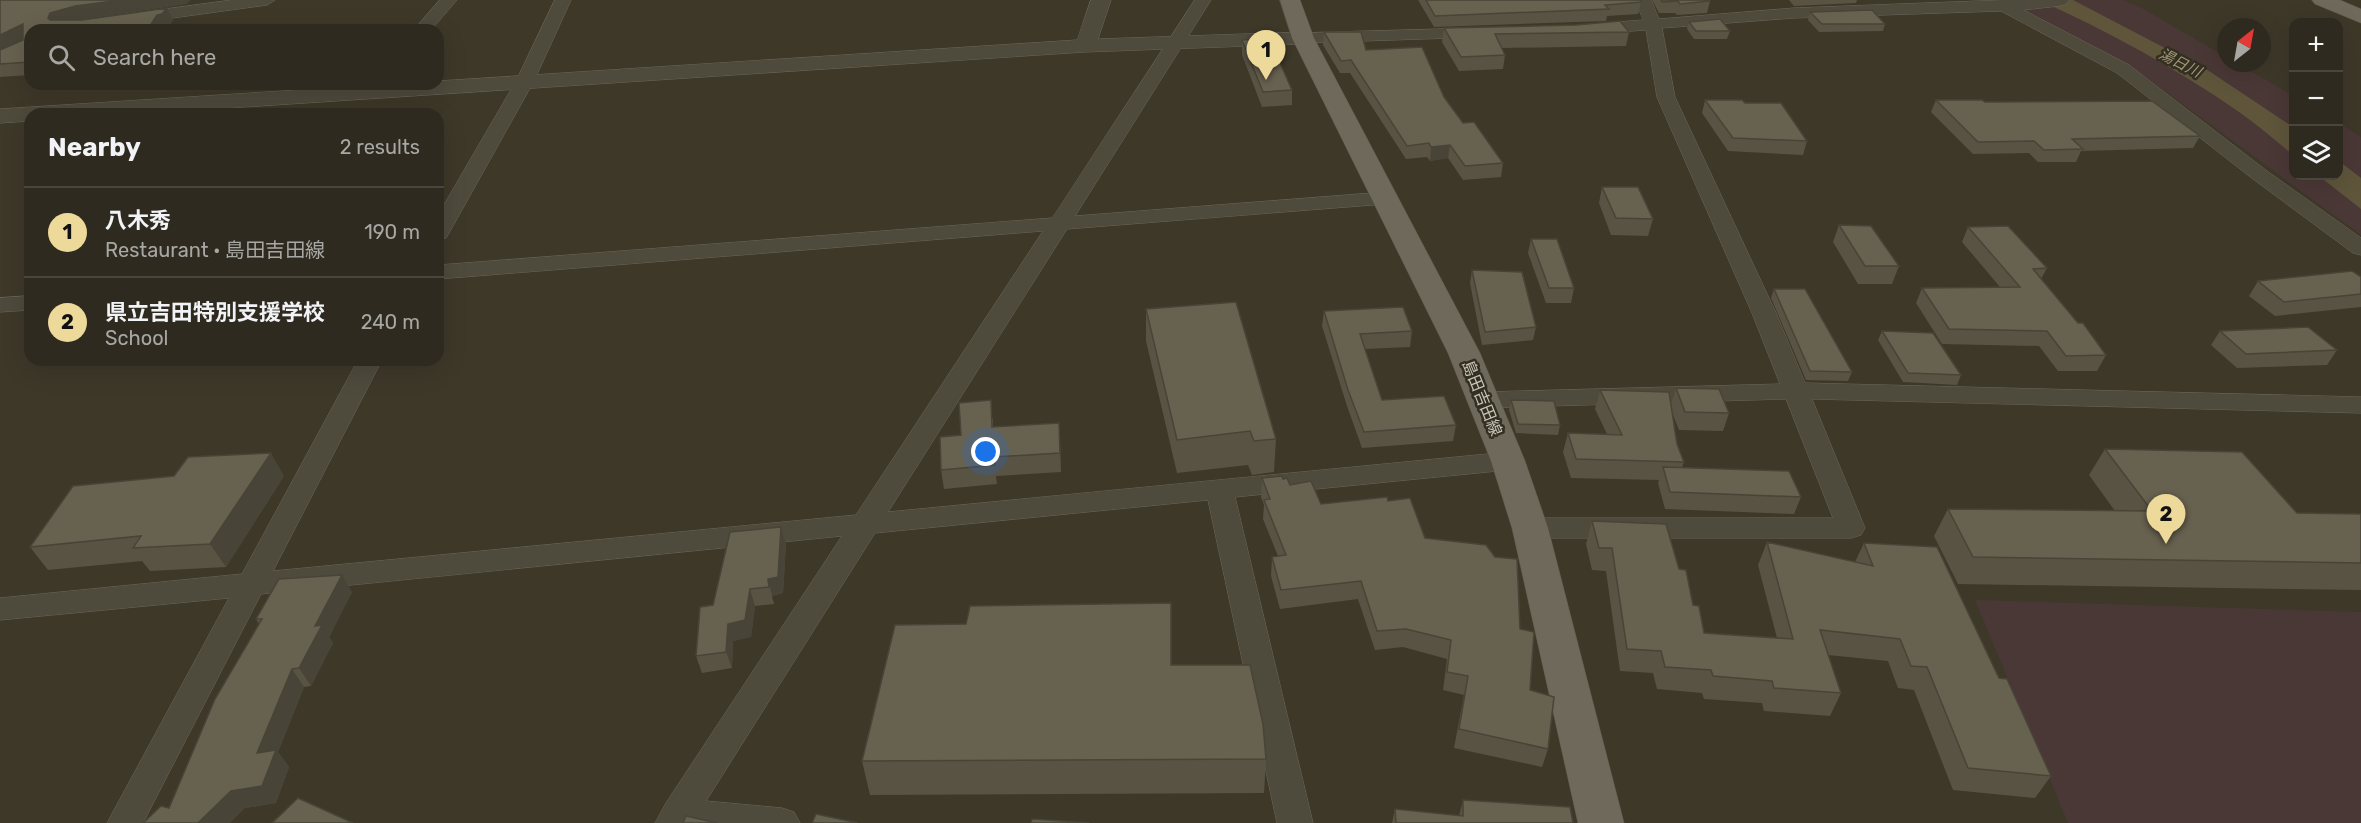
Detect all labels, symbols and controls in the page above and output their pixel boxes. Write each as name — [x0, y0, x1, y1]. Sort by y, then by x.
north arrow — [2217, 18, 2271, 72]
map controls — [2289, 18, 2343, 180]
button: + — [2289, 18, 2343, 72]
search box — [24, 24, 444, 90]
pin: 1 — [1246, 31, 1286, 80]
icon: search — [45, 41, 78, 74]
text: Search here — [93, 44, 216, 71]
water label: 湯日川 — [2156, 45, 2206, 82]
button: − — [2289, 72, 2343, 126]
button: layers — [2289, 126, 2343, 180]
text: Nearby — [48, 132, 141, 163]
text: 2 results — [340, 135, 420, 159]
text: 八木秀 — [105, 207, 171, 234]
text: 1 — [63, 220, 72, 244]
text: 190 m — [364, 220, 420, 244]
text: Restaurant · 島田吉田線 — [105, 238, 325, 262]
text: 県立吉田特別支援学校 — [105, 299, 325, 326]
text: 2 — [61, 310, 74, 334]
text: 240 m — [361, 310, 420, 334]
text: School — [105, 326, 168, 350]
street label: 島田吉田線 — [1458, 357, 1506, 439]
your location — [971, 437, 1000, 466]
pin: 2 — [2146, 494, 2186, 544]

